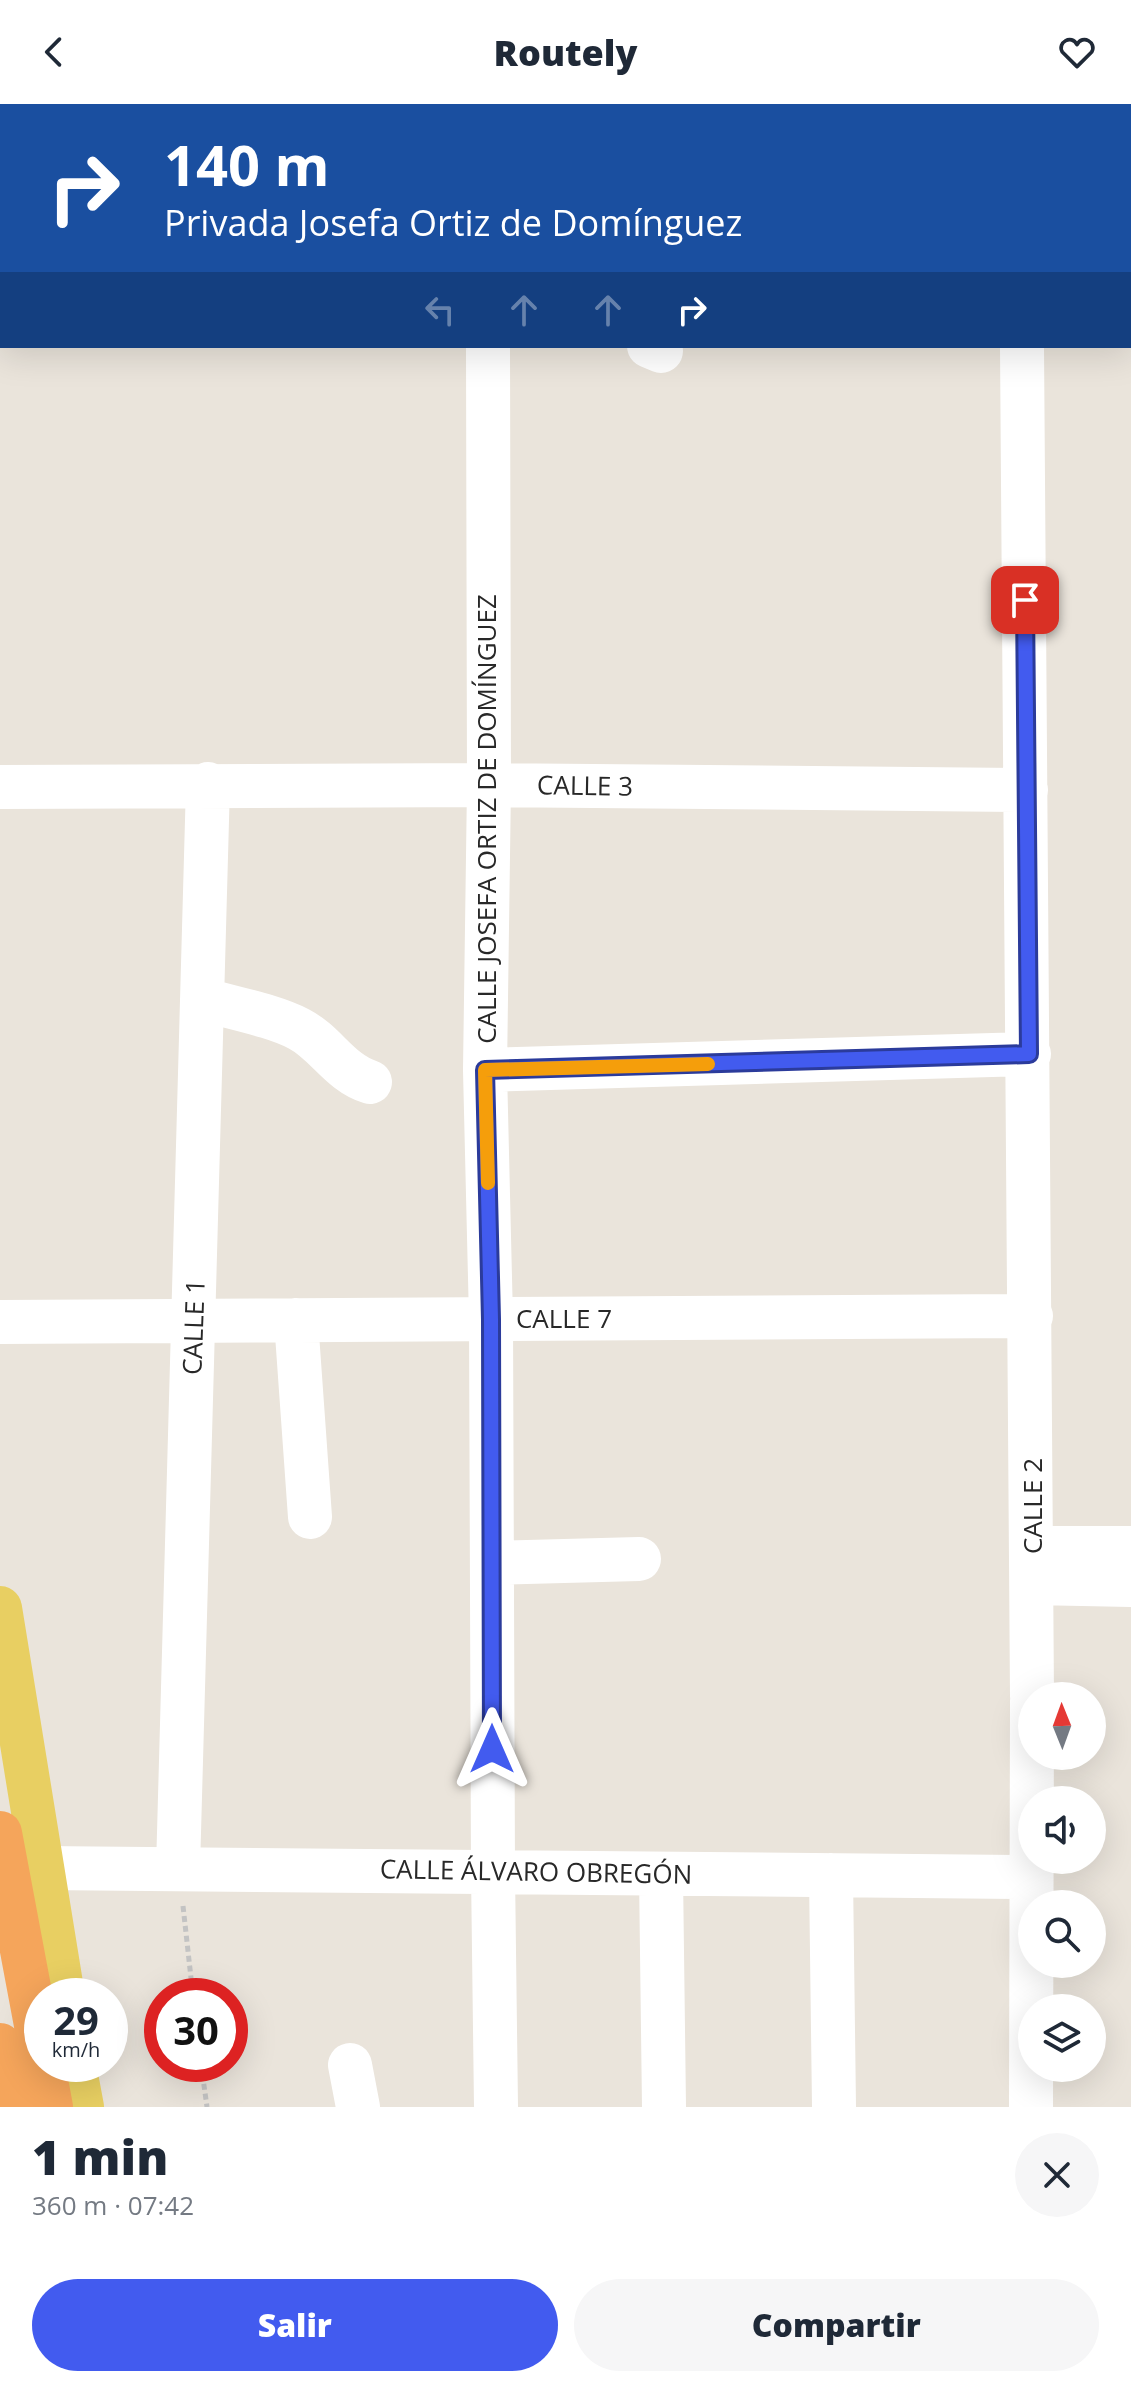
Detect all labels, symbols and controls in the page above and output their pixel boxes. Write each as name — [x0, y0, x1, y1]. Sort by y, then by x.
text: Routely — [494, 28, 637, 77]
icon: back — [32, 30, 76, 74]
icon: heart — [1055, 30, 1099, 74]
text: 140 m — [164, 126, 330, 202]
icon: right — [32, 136, 136, 240]
text: Privada Josefa Ortiz de Domínguez — [164, 198, 742, 247]
icon: left — [418, 288, 462, 332]
icon: ahead — [502, 288, 546, 332]
icon: ahead — [586, 288, 630, 332]
icon: right — [670, 288, 714, 332]
pin — [991, 566, 1059, 634]
icon: arrive — [1003, 578, 1047, 622]
street label: CALLE JOSEFA ORTIZ DE DOMÍNGUEZ — [468, 594, 504, 1044]
street label: CALLE 3 — [537, 766, 633, 804]
street label: CALLE 1 — [173, 1278, 213, 1376]
street label: CALLE 7 — [516, 1300, 612, 1336]
street label: CALLE 2 — [1014, 1458, 1050, 1554]
north arrow — [1018, 1682, 1106, 1770]
map controls — [1018, 1682, 1106, 2082]
position arrow — [450, 1707, 534, 1791]
button: sound — [1018, 1786, 1106, 1874]
street label: CALLE ÁLVARO OBREGÓN — [380, 1850, 692, 1892]
button: search — [1018, 1890, 1106, 1978]
speed limit sign: 30 — [144, 1978, 248, 2082]
text: 29 — [53, 1992, 99, 2047]
button: layers — [1018, 1994, 1106, 2082]
text: km/h — [52, 2036, 100, 2063]
text: 1 min — [32, 2124, 168, 2189]
button: close — [1015, 2133, 1099, 2217]
text: 360 m · 07:42 — [32, 2187, 194, 2223]
button: Salir — [32, 2279, 558, 2371]
button: Compartir — [574, 2279, 1099, 2371]

